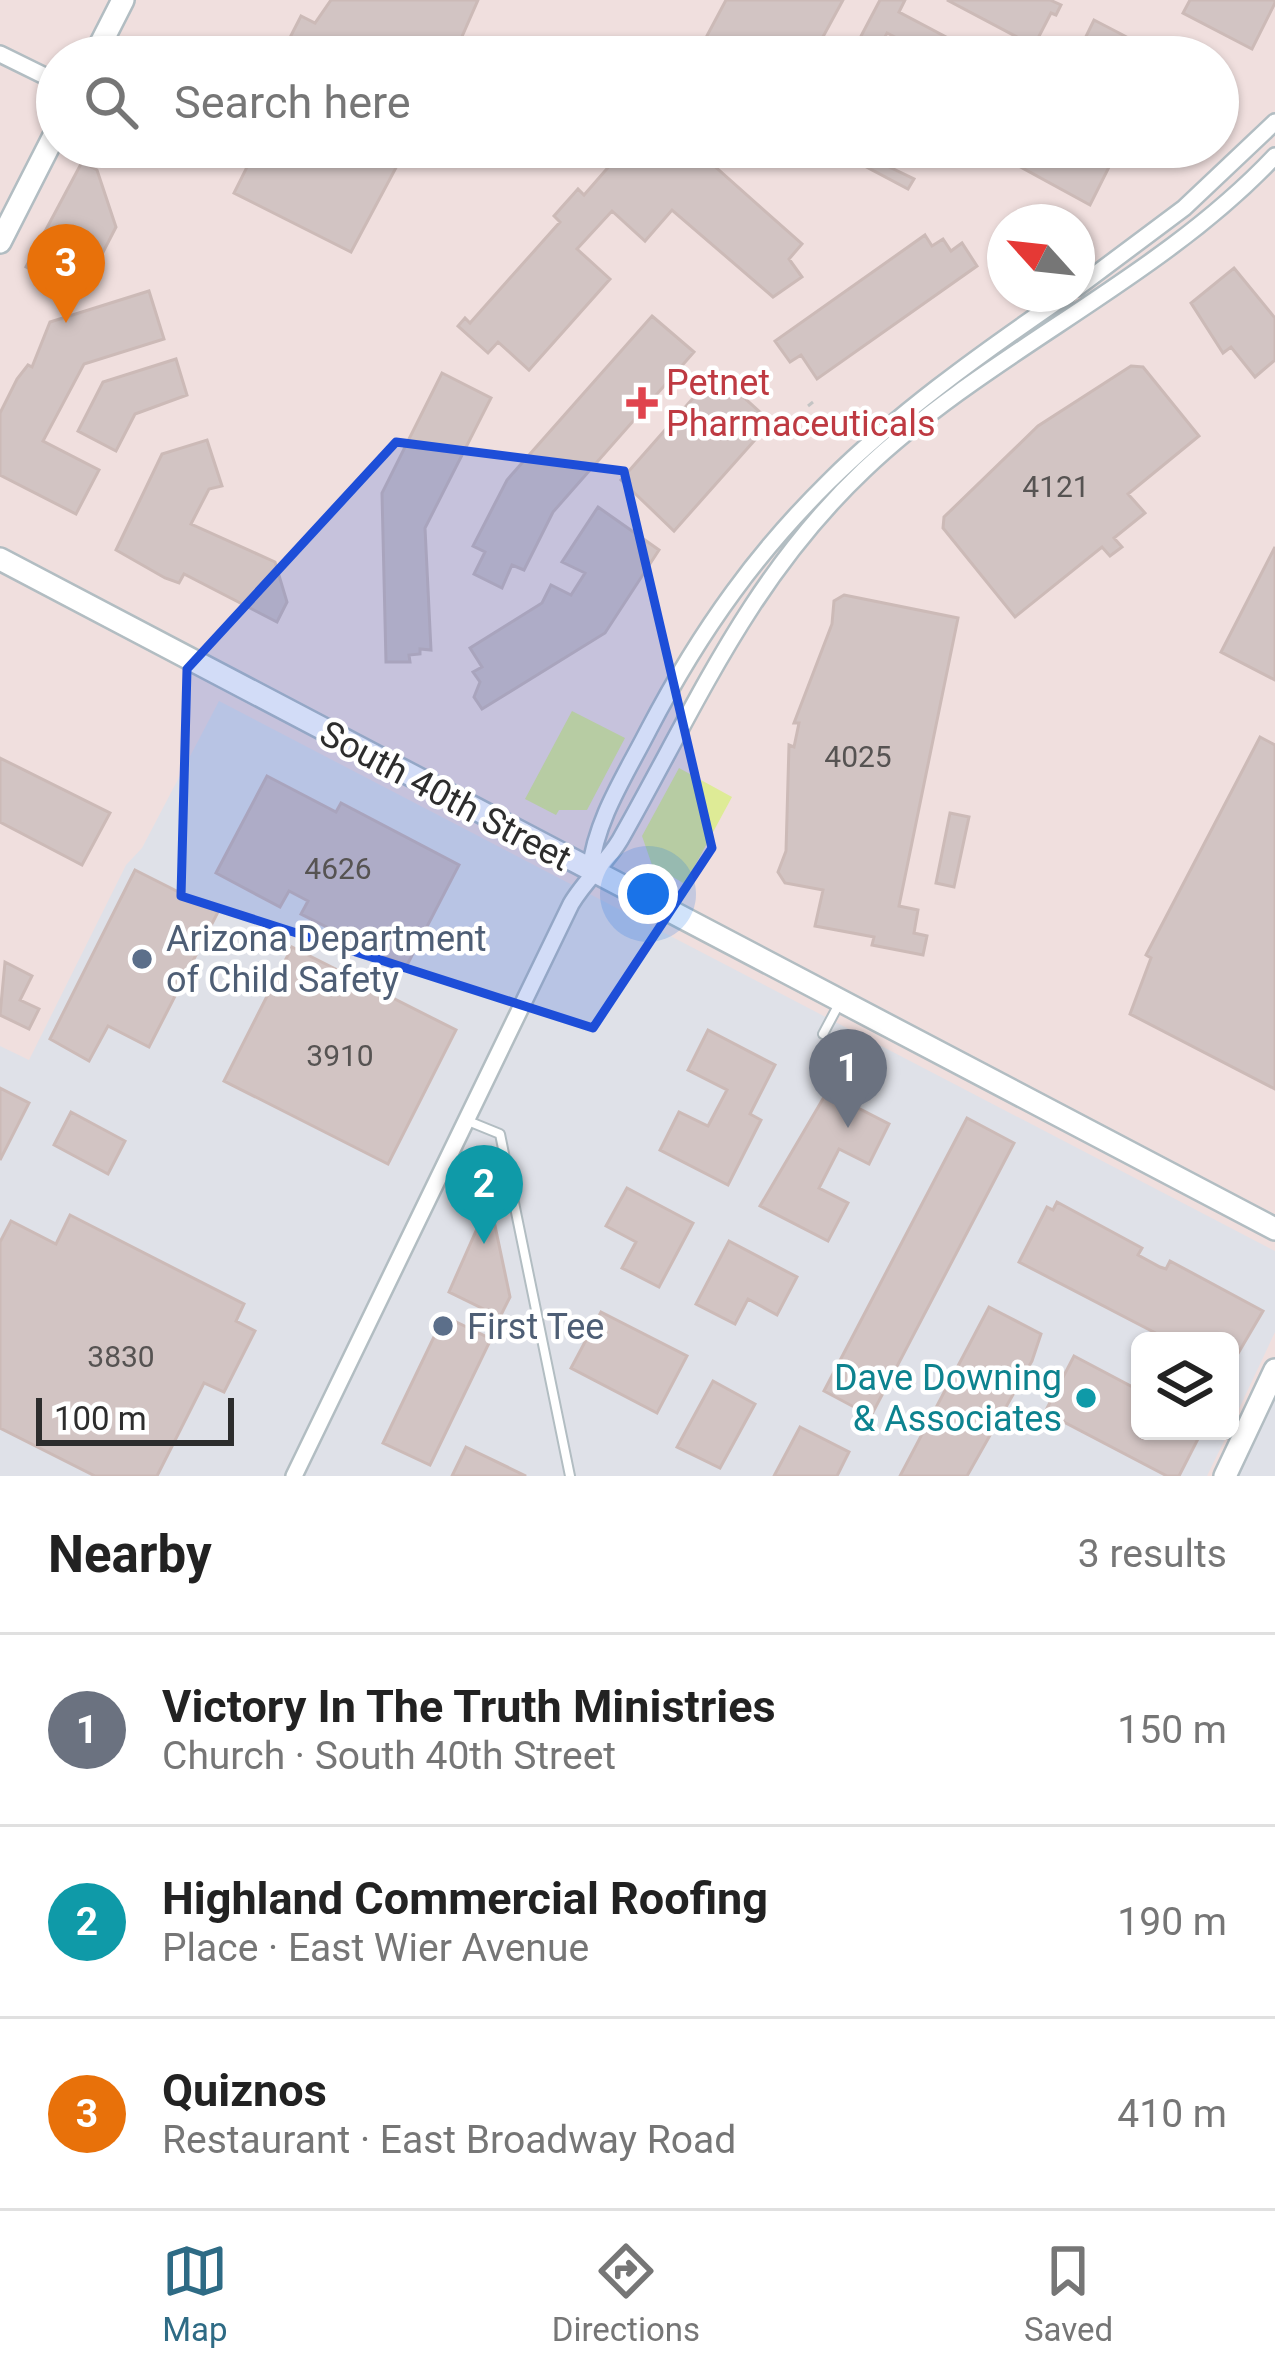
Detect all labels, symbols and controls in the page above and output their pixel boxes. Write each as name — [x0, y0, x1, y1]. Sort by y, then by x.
search box — [36, 36, 1239, 168]
icon: search — [78, 69, 144, 135]
text: Search here — [174, 76, 411, 129]
north arrow — [987, 204, 1095, 312]
pin: 3 — [27, 224, 105, 323]
place label: Petnet Pharmaceuticals — [666, 362, 936, 445]
marker: Petnet Pharmaceuticals — [629, 390, 655, 416]
house number: 4121 — [1022, 469, 1090, 504]
street label: South 40th Street — [313, 712, 578, 880]
house number: 4025 — [824, 739, 892, 774]
house number: 4626 — [304, 851, 372, 886]
your location — [618, 864, 678, 924]
place label: Arizona Department of Child Safety — [166, 918, 487, 1001]
marker: Arizona Department of Child Safety — [129, 946, 155, 972]
pin: 1 — [809, 1029, 887, 1128]
house number: 3910 — [306, 1038, 374, 1073]
pin: 2 — [445, 1145, 523, 1244]
place label: First Tee — [467, 1306, 604, 1348]
marker: First Tee — [430, 1313, 456, 1339]
map controls — [1131, 1332, 1239, 1440]
button: layers — [1131, 1332, 1239, 1440]
house number: 3830 — [87, 1339, 155, 1374]
place label: Dave Downing & Associates — [834, 1357, 1062, 1440]
marker: Dave Downing & Associates — [1073, 1385, 1099, 1411]
scale bar — [36, 1392, 234, 1445]
text: 100 m — [54, 1399, 147, 1438]
text: Nearby — [48, 1525, 212, 1584]
text: 3 results — [1078, 1531, 1227, 1577]
text: Victory In The Truth Ministries — [162, 1680, 776, 1733]
text: 1 — [76, 1707, 98, 1753]
text: 150 m — [1117, 1707, 1227, 1753]
text: Church · South 40th Street — [162, 1733, 616, 1779]
text: Highland Commercial Roofing — [162, 1872, 768, 1925]
text: 2 — [76, 1899, 98, 1945]
text: 190 m — [1117, 1899, 1227, 1945]
text: Place · East Wier Avenue — [162, 1925, 589, 1971]
text: Quiznos — [162, 2064, 327, 2117]
text: 3 — [76, 2091, 98, 2137]
text: 410 m — [1117, 2091, 1227, 2137]
text: Restaurant · East Broadway Road — [162, 2117, 736, 2163]
tab: Map — [162, 2238, 228, 2349]
tab: Directions — [552, 2238, 700, 2349]
tab: Saved — [1024, 2238, 1113, 2349]

